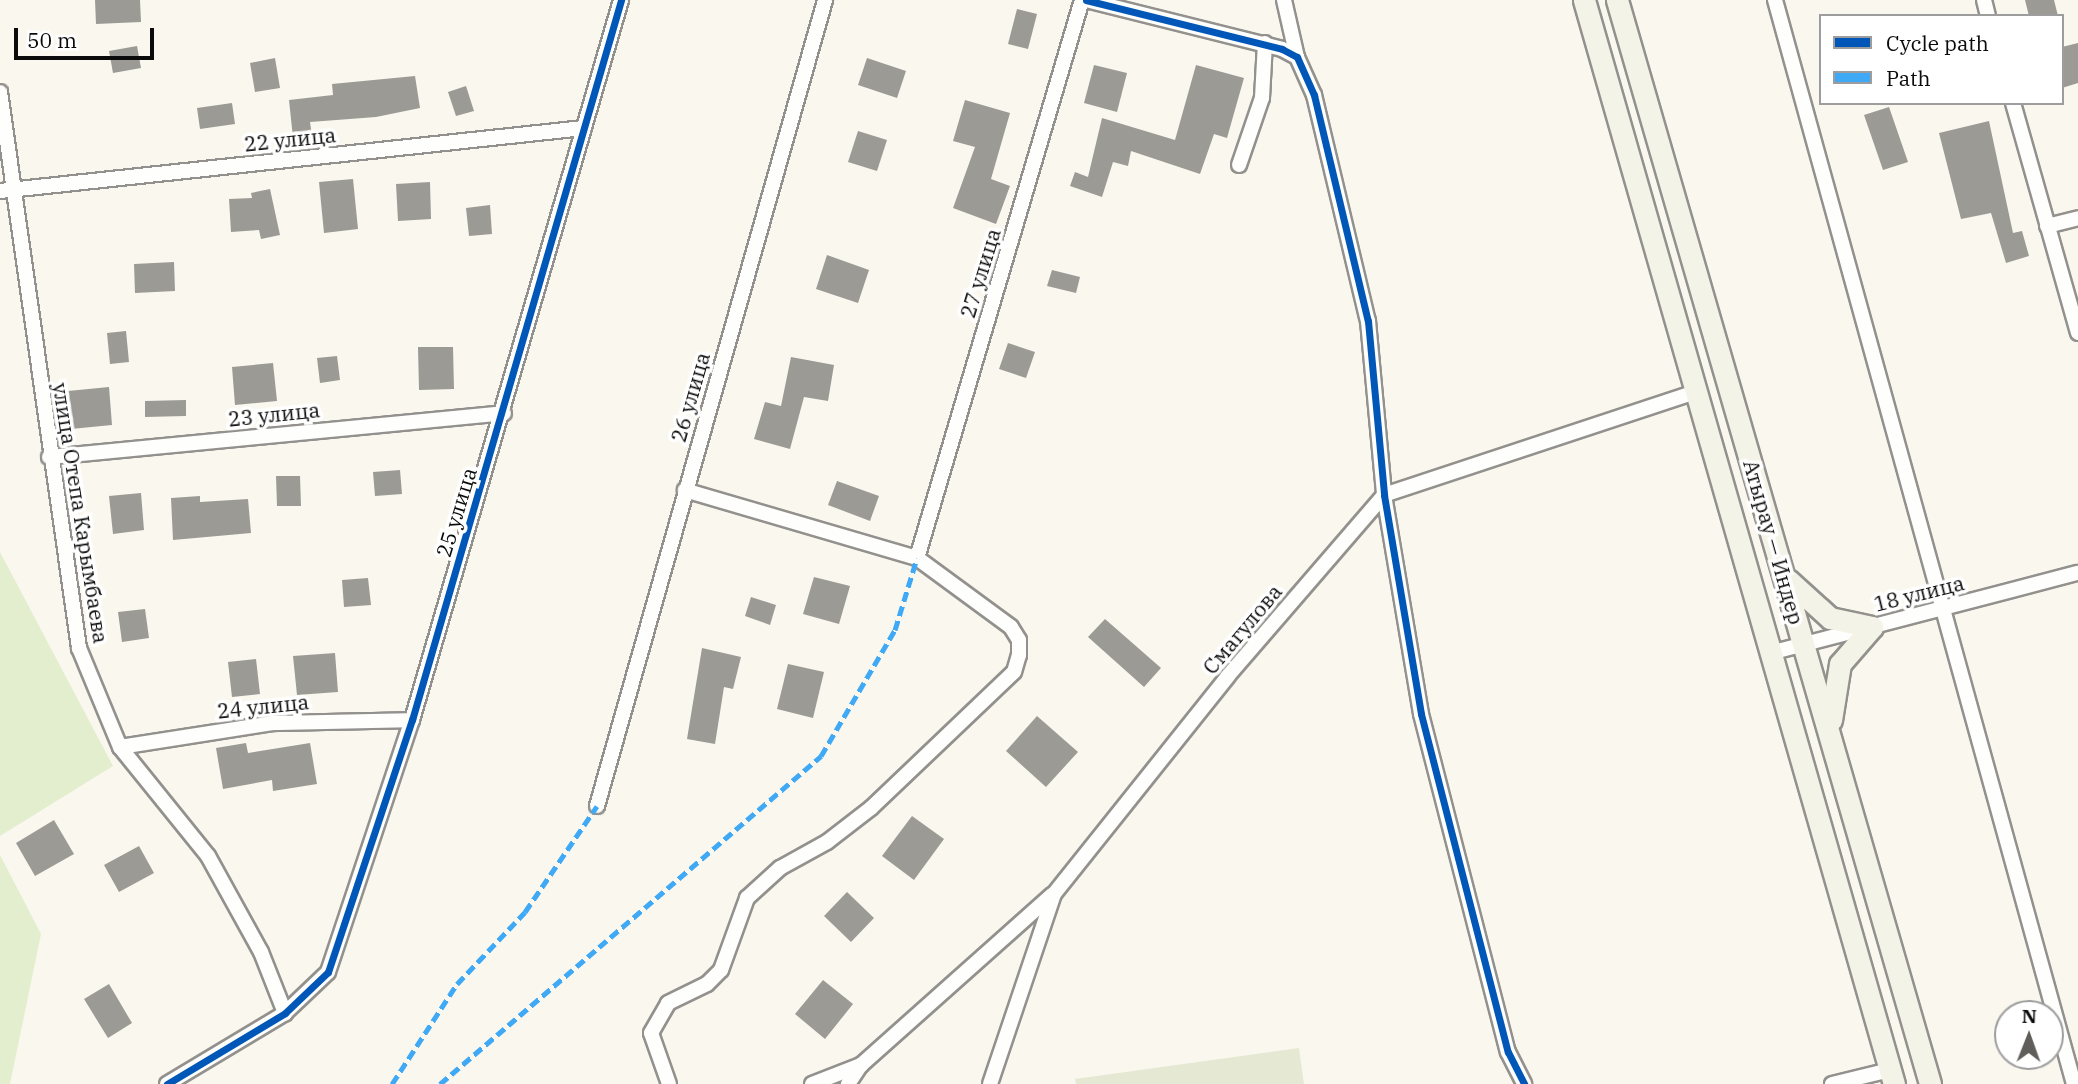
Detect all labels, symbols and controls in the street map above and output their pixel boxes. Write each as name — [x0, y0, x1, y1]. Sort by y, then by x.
scale bar — [18, 14, 158, 58]
legend — [1819, 14, 2064, 105]
text: 50 m — [27, 26, 77, 54]
text: Cycle path — [1886, 29, 1989, 57]
text: Path — [1886, 64, 1931, 92]
street label: 22 улица — [243, 122, 337, 156]
street label: 27 улица — [954, 225, 1006, 321]
street label: 26 улица — [665, 349, 715, 445]
street label: улица Отепа Карымбаева — [48, 381, 114, 645]
street label: 23 улица — [227, 397, 321, 431]
street label: Атырау — Индер — [1738, 457, 1810, 627]
street label: 25 улица — [430, 464, 482, 560]
street label: 18 улица — [1871, 570, 1967, 616]
street label: Смагулова — [1197, 579, 1287, 679]
street label: 24 улица — [216, 689, 310, 723]
north arrow — [1994, 1000, 2064, 1070]
text: N — [2022, 1004, 2037, 1028]

